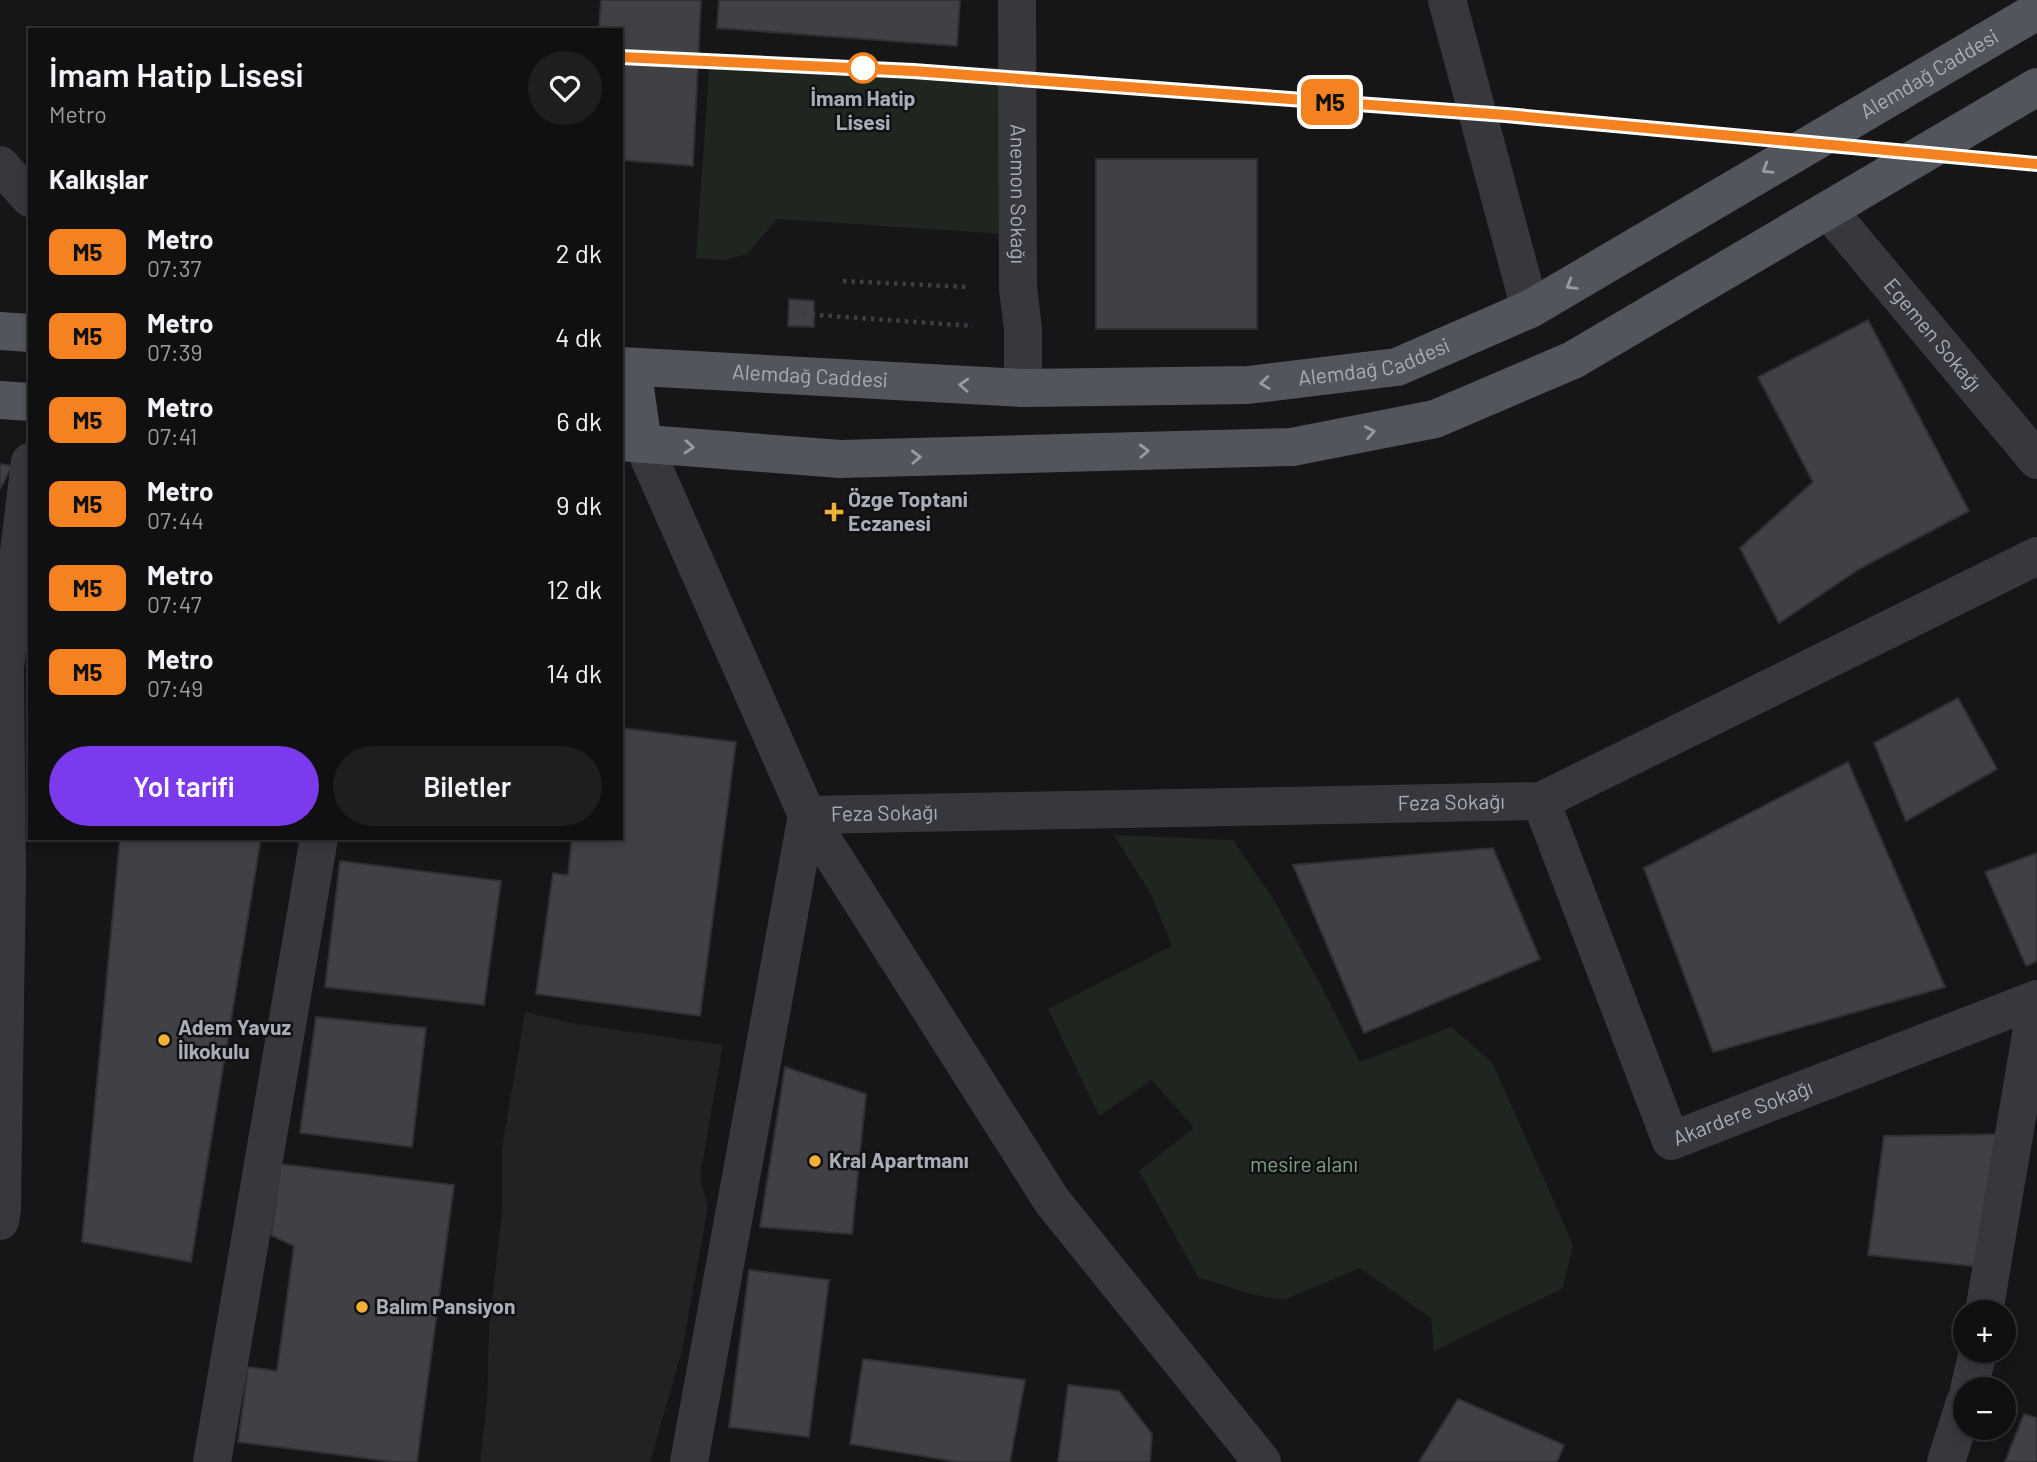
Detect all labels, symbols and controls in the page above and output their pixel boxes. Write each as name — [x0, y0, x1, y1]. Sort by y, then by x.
street label: Alemdağ Caddesi — [1855, 23, 2002, 123]
button: heart — [528, 51, 602, 125]
marker: İmam Hatip Lisesi — [848, 53, 878, 83]
text: İmam Hatip Lisesi — [49, 54, 303, 94]
line badge: M5 — [1298, 79, 1362, 125]
place label: İmam Hatip Lisesi — [811, 85, 915, 134]
text: M5 — [1315, 87, 1345, 116]
text: Metro — [49, 100, 107, 128]
street label: Anemon Sokağı — [1006, 124, 1032, 264]
one-way arrow — [1761, 161, 1774, 174]
text: Kalkışlar — [49, 163, 149, 194]
text: Metro — [147, 223, 213, 254]
text: M5 — [72, 237, 103, 266]
text: 2 dk — [556, 237, 602, 268]
text: 07:37 — [147, 254, 201, 282]
street label: Egemen Sokağı — [1879, 273, 1988, 396]
one-way arrow — [1566, 277, 1579, 290]
text: Metro — [147, 307, 213, 338]
text: M5 — [72, 321, 103, 350]
text: 4 dk — [555, 321, 602, 352]
street label: Alemdağ Caddesi — [1297, 332, 1453, 390]
text: 07:39 — [147, 338, 203, 366]
street label: Alemdağ Caddesi — [731, 358, 888, 392]
one-way arrow — [1259, 376, 1271, 391]
one-way arrow — [959, 377, 970, 392]
text: Metro — [147, 391, 213, 422]
text: M5 — [72, 405, 103, 434]
text: 6 dk — [556, 405, 602, 436]
text: 07:41 — [147, 422, 197, 450]
one-way arrow — [1364, 425, 1376, 440]
one-way arrow — [684, 439, 695, 454]
one-way arrow — [1139, 443, 1150, 458]
one-way arrow — [912, 449, 922, 465]
text: Metro — [147, 475, 213, 506]
place label: Özge Toptani Eczanesi — [848, 486, 968, 535]
text: M5 — [72, 489, 103, 518]
text: 9 dk — [556, 489, 602, 520]
marker: Özge Toptani Eczanesi — [826, 504, 842, 520]
text: 07:44 — [147, 506, 204, 534]
text: Metro — [147, 559, 213, 590]
text: M5 — [72, 573, 103, 602]
text: 12 dk — [547, 573, 602, 604]
text: 07:47 — [147, 590, 202, 618]
text: Metro — [147, 643, 213, 674]
text: M5 — [72, 657, 103, 686]
text: 14 dk — [546, 657, 602, 688]
text: 07:49 — [147, 674, 203, 702]
button: Yol tarifi — [49, 746, 319, 826]
button: Biletler — [333, 746, 602, 826]
street label: Feza Sokağı — [1397, 788, 1505, 815]
street label: Feza Sokağı — [831, 799, 938, 826]
place label: Adem Yavuz İlkokulu — [178, 1014, 292, 1063]
marker: Adem Yavuz İlkokulu — [156, 1032, 172, 1048]
street label: Akardere Sokağı — [1669, 1073, 1816, 1150]
place label: Kral Apartmanı — [829, 1147, 969, 1172]
park label: mesire alanı — [1250, 1151, 1358, 1176]
marker: Kral Apartmanı — [807, 1153, 823, 1169]
place label: Balım Pansiyon — [376, 1293, 515, 1318]
marker: Balım Pansiyon — [354, 1299, 370, 1315]
map controls — [1953, 1300, 2016, 1440]
button: + — [1953, 1300, 2016, 1363]
button: − — [1953, 1377, 2016, 1440]

